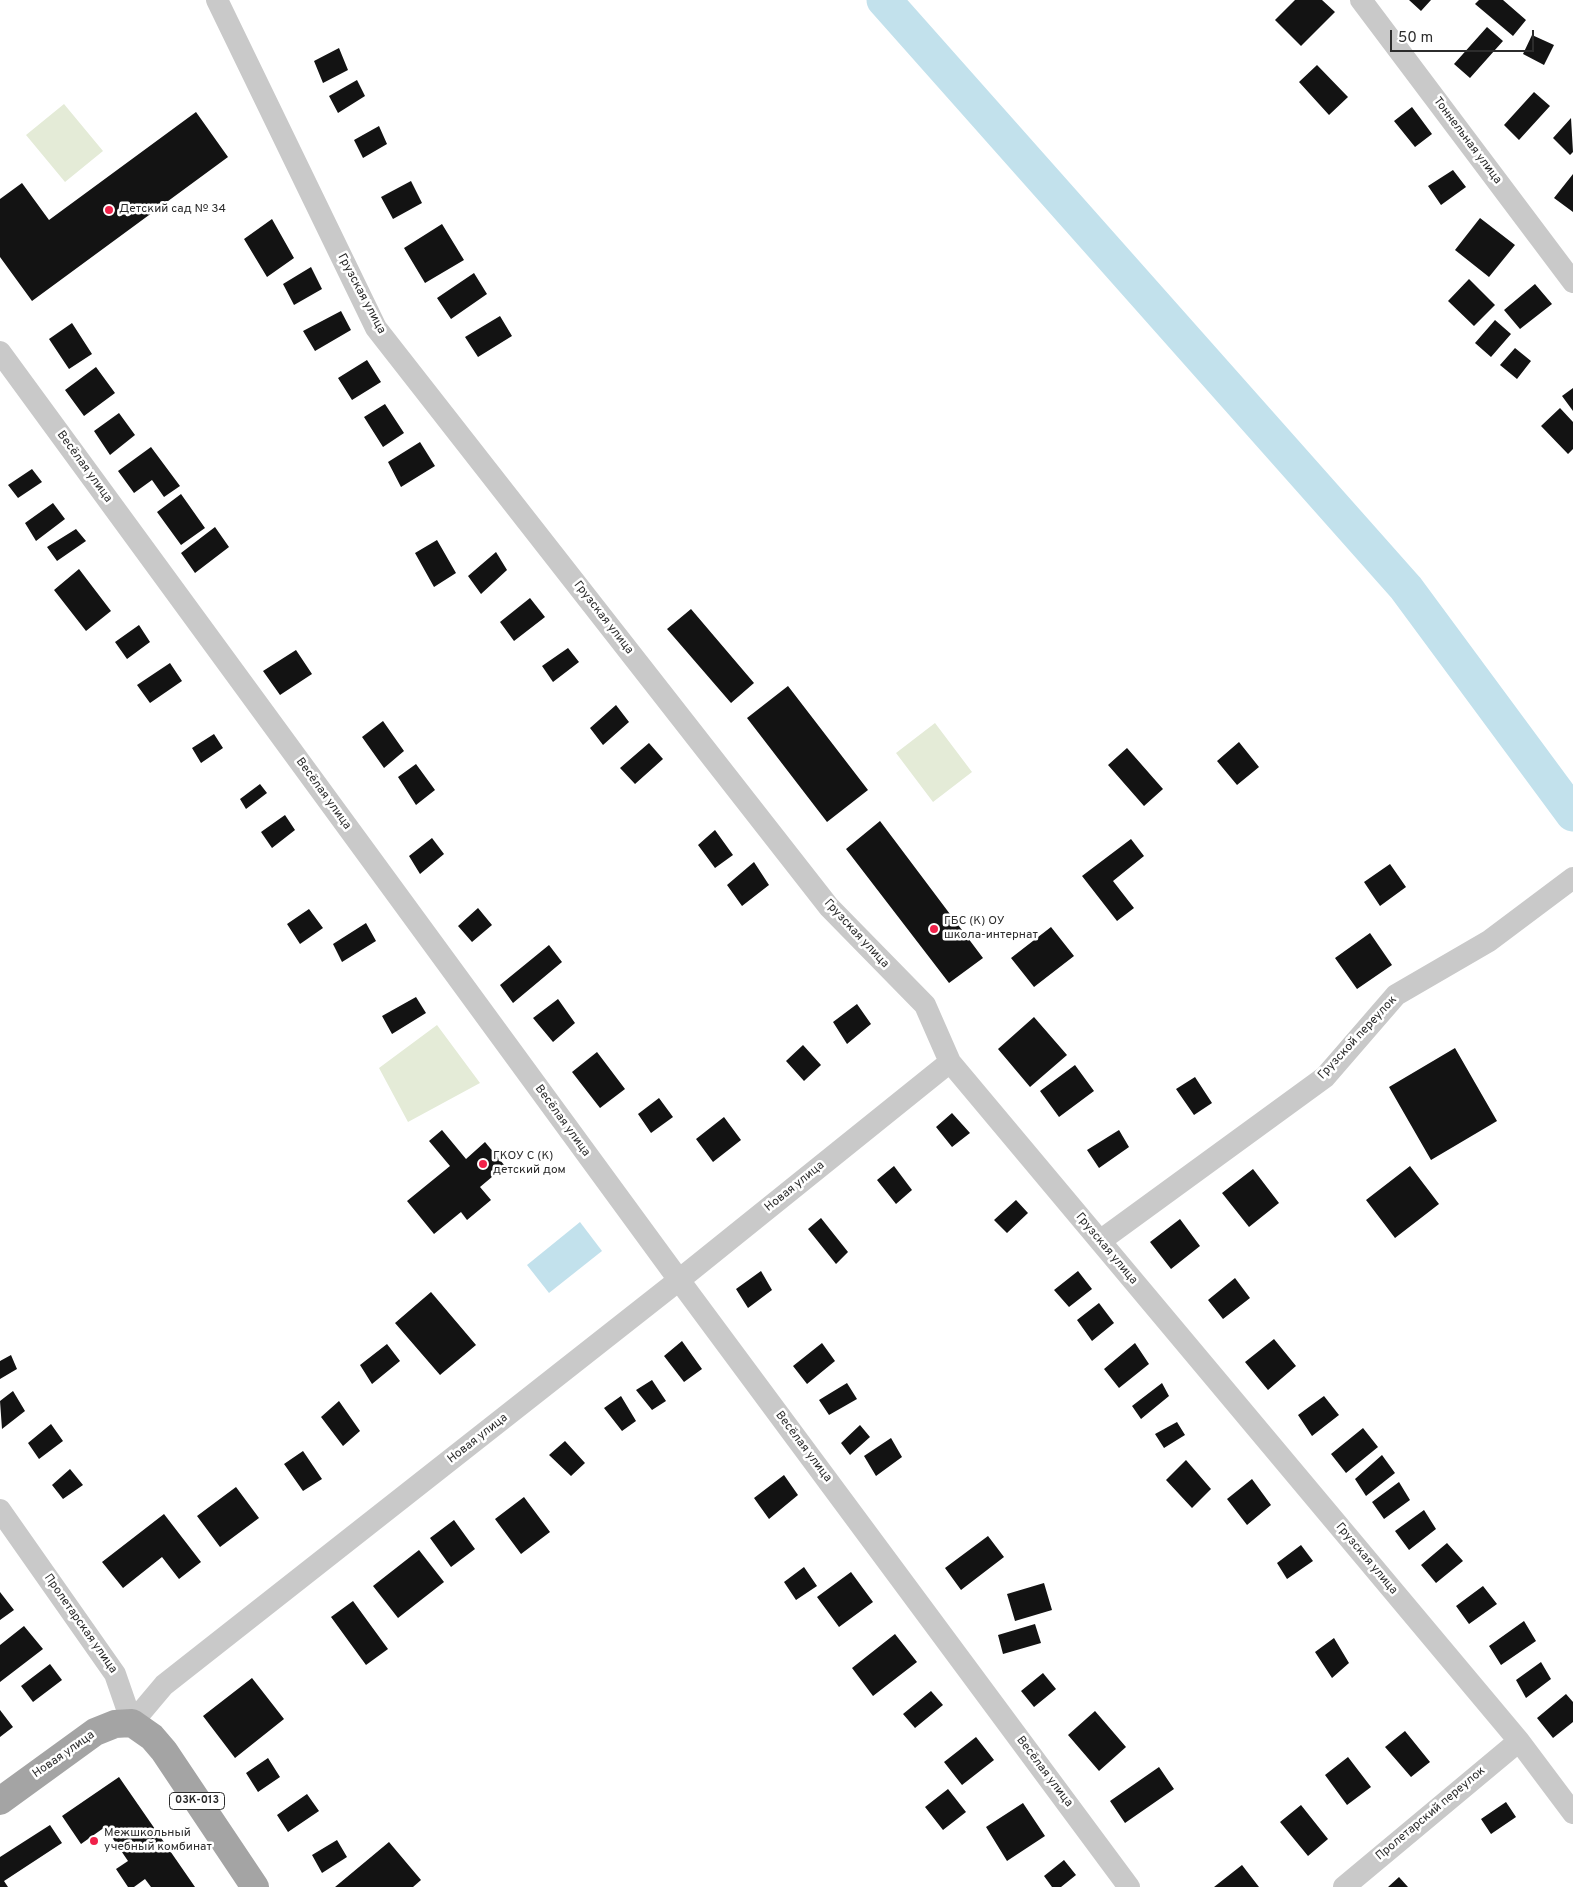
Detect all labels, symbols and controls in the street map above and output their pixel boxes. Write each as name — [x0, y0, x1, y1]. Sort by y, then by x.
scale bar — [1393, 20, 1537, 52]
text: 50 m — [1398, 29, 1433, 48]
street label: Тоннельная улица — [1430, 95, 1504, 187]
place label: Детский сад № 34 — [119, 203, 226, 217]
marker: Детский сад № 34 — [103, 204, 115, 216]
street label: Грузская улица — [334, 251, 388, 337]
street label: Весёлая улица — [53, 428, 115, 506]
street label: Грузская улица — [570, 579, 636, 657]
street label: Весёлая улица — [292, 755, 354, 833]
street label: Грузская улица — [820, 897, 892, 971]
place label: ГБС (К) ОУ школа-интернат — [944, 915, 1038, 943]
marker: ГБС (К) ОУ школа-интернат — [928, 923, 940, 935]
street label: Грузской переулок — [1316, 993, 1400, 1083]
street label: Весёлая улица — [531, 1082, 593, 1160]
place label: ГКОУ С (К) детский дом — [493, 1150, 566, 1178]
marker: ГКОУ С (К) детский дом — [477, 1158, 489, 1170]
street label: Новая улица — [762, 1159, 828, 1215]
street label: Грузская улица — [1072, 1210, 1140, 1288]
street label: Весёлая улица — [772, 1409, 834, 1485]
street label: Новая улица — [445, 1411, 511, 1467]
street label: Грузская улица — [1332, 1520, 1400, 1598]
street label: Пролетарская улица — [40, 1572, 120, 1676]
street label: Новая улица — [30, 1728, 98, 1782]
street label: Весёлая улица — [1013, 1734, 1075, 1810]
street label: Пролетарский переулок — [1373, 1764, 1489, 1864]
road number: 03К-013 — [170, 1792, 224, 1810]
place label: Межшкольный учебный комбинат — [104, 1827, 212, 1855]
marker: Межшкольный учебный комбинат — [88, 1835, 100, 1847]

